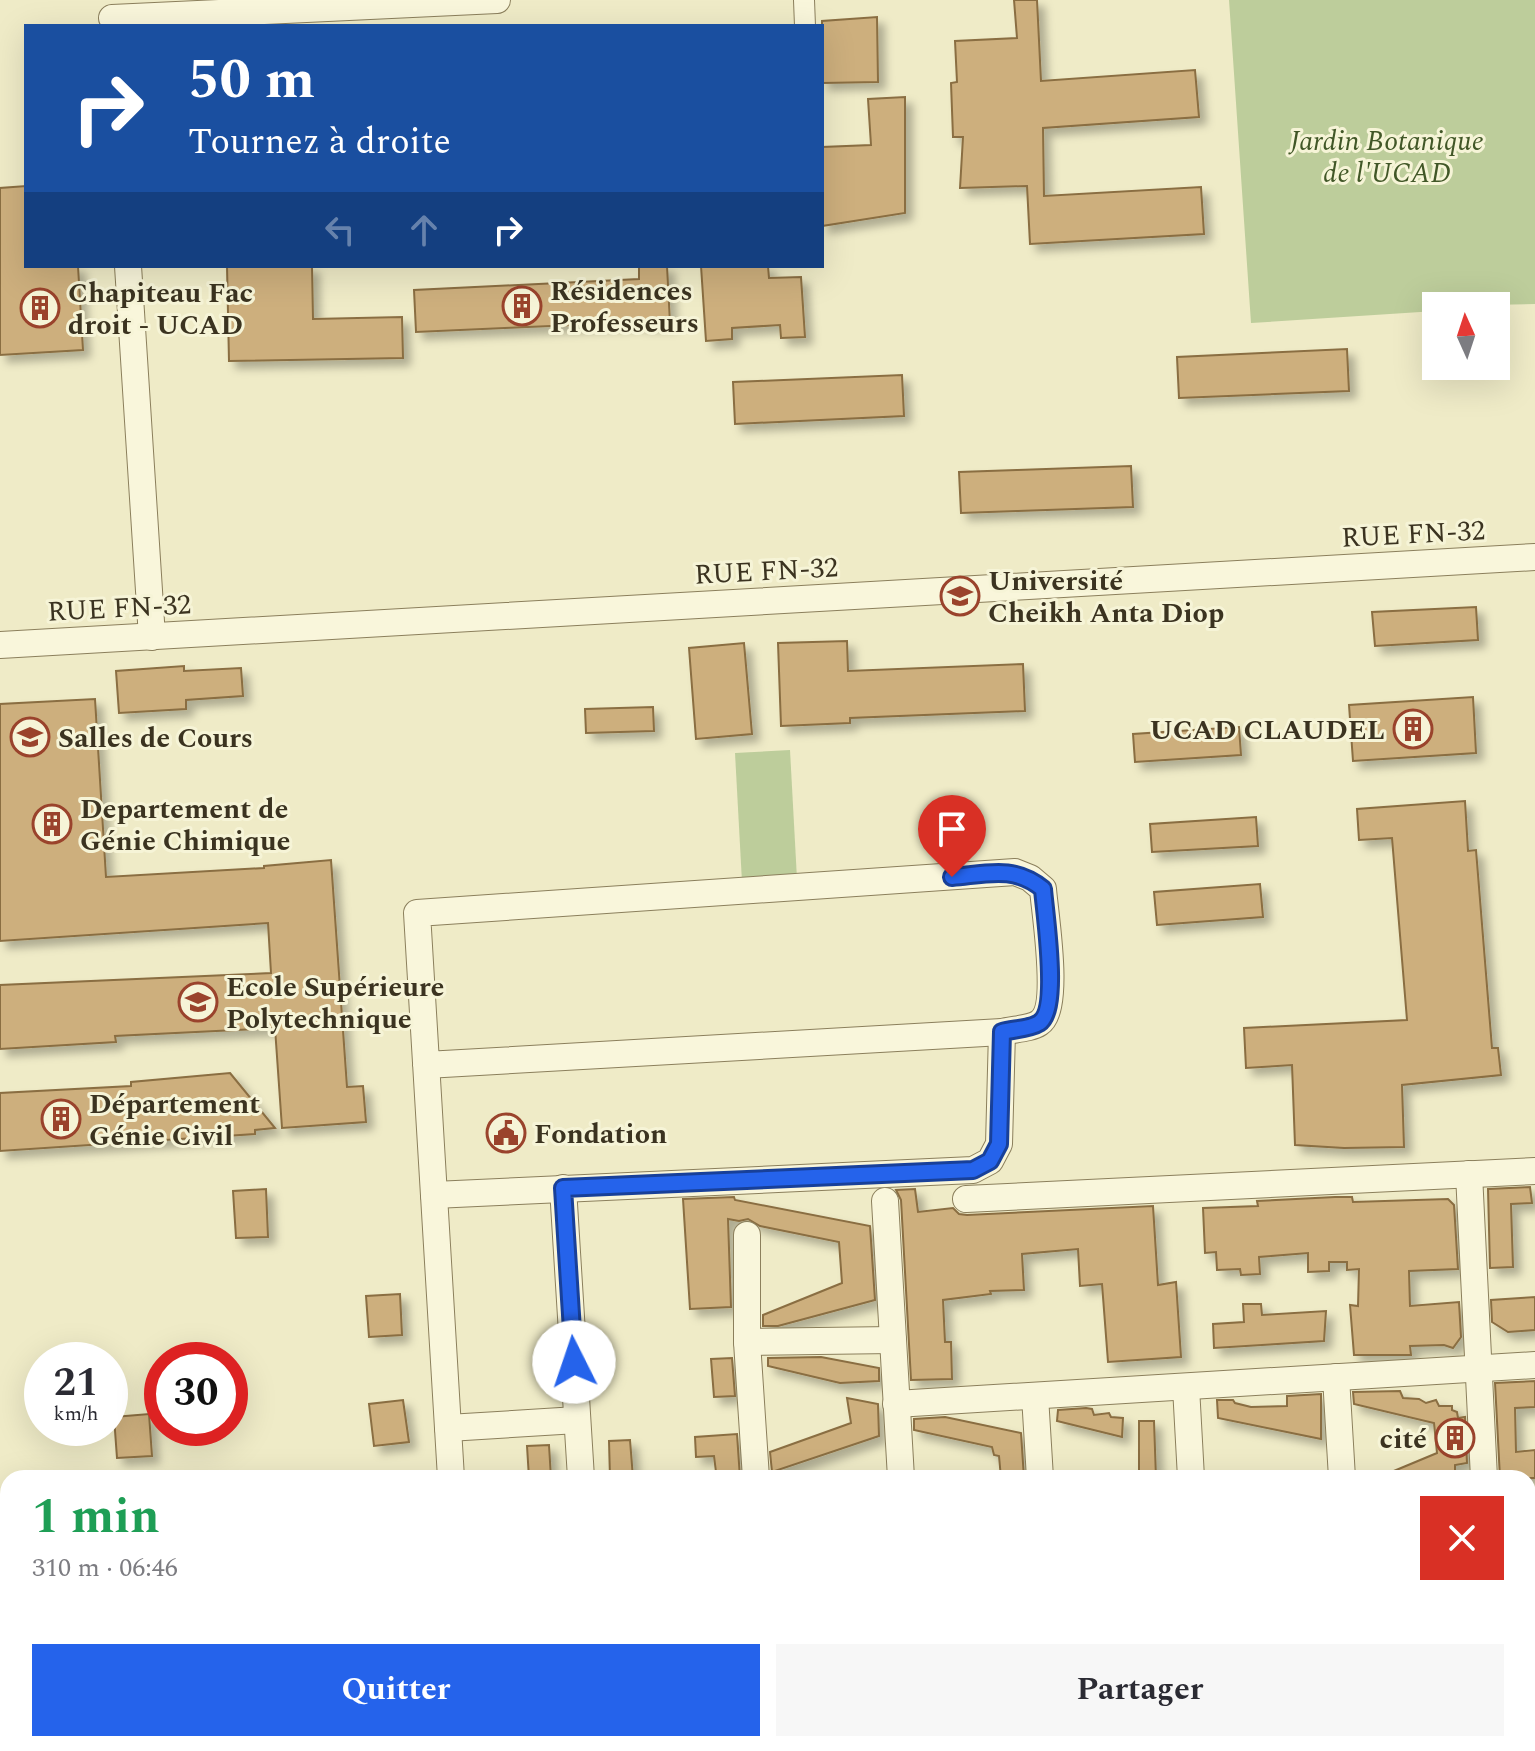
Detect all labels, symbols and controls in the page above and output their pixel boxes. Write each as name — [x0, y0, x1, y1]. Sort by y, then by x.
text: 50 m — [188, 38, 315, 123]
icon: right — [56, 56, 160, 160]
text: Tournez à droite — [188, 115, 451, 170]
park label: Jardin Botanique de l'UCAD — [1288, 120, 1484, 195]
icon: left — [318, 208, 362, 252]
icon: ahead — [402, 208, 446, 252]
icon: right — [486, 208, 530, 252]
place label: Résidences Professeurs — [550, 270, 699, 345]
place label: Chapiteau Fac droit - UCAD — [68, 272, 253, 347]
building icon: Résidences Professeurs — [501, 285, 543, 327]
building icon: Chapiteau Fac droit - UCAD — [19, 287, 61, 329]
north arrow — [1422, 292, 1510, 380]
map controls — [1422, 292, 1510, 380]
street label: RUE FN-32 — [1340, 509, 1486, 560]
street label: RUE FN-32 — [693, 546, 839, 597]
place label: Université Cheikh Anta Diop — [988, 560, 1224, 635]
school or university icon: Université Cheikh Anta Diop — [939, 575, 981, 617]
street label: RUE FN-32 — [46, 583, 192, 634]
building icon: UCAD CLAUDEL — [1392, 708, 1434, 750]
place label: UCAD CLAUDEL — [1149, 709, 1385, 752]
school or university icon: Salles de Cours — [9, 716, 51, 758]
place label: Salles de Cours — [58, 717, 253, 760]
place label: Departement de Génie Chimique — [80, 788, 290, 863]
pin — [918, 795, 986, 877]
building icon: Departement de Génie Chimique — [31, 803, 73, 845]
icon: arrive — [930, 807, 974, 851]
place label: Ecole Supérieure Polytechnique — [226, 966, 445, 1041]
school or university icon: Ecole Supérieure Polytechnique — [177, 981, 219, 1023]
place label: Département Génie Civil — [89, 1083, 260, 1158]
building icon: Département Génie Civil — [40, 1098, 82, 1140]
public building icon: Fondation — [485, 1112, 527, 1154]
place label: Fondation — [534, 1113, 667, 1156]
position arrow — [532, 1320, 616, 1404]
speed limit sign: 30 — [144, 1342, 248, 1446]
text: 21 — [54, 1353, 98, 1414]
text: km/h — [54, 1399, 99, 1429]
building icon: cité — [1434, 1417, 1476, 1459]
place label: cité — [1380, 1418, 1427, 1461]
text: 1 min — [32, 1481, 160, 1554]
button: close — [1420, 1496, 1504, 1580]
text: 310 m · 06:46 — [32, 1548, 178, 1588]
button: Quitter — [32, 1644, 760, 1736]
button: Partager — [776, 1644, 1504, 1736]

